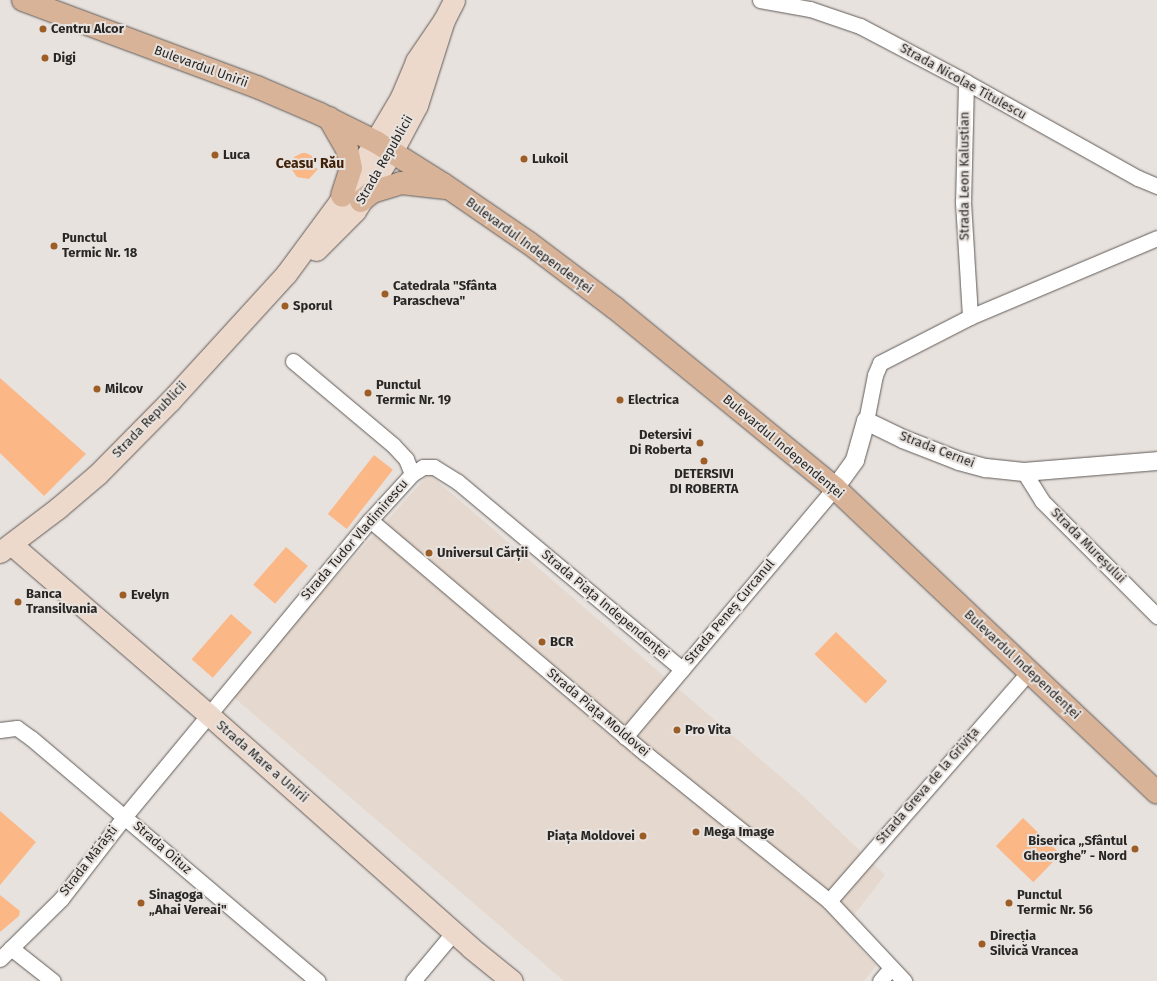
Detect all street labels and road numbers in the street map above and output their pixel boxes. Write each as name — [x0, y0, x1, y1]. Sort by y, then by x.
street label: Strada Nicolae Titulescu — [897, 41, 1029, 123]
street label: Bulevardul Unirii — [152, 43, 250, 91]
street label: Strada Leon Kalustian — [957, 112, 973, 240]
street label: Strada Republicii — [353, 113, 417, 207]
street label: Bulevardul Independenței — [462, 195, 596, 297]
street label: Strada Republicii — [109, 378, 191, 462]
street label: Bulevardul Independenței — [719, 392, 847, 502]
street label: Strada Cernei — [897, 429, 977, 471]
street label: Strada Tudor Vladimirescu — [298, 476, 412, 604]
street label: Strada Mureșului — [1047, 505, 1129, 587]
street label: Strada Piața Independenței — [538, 547, 672, 663]
street label: Strada Peneș Curcanul — [682, 557, 778, 667]
street label: Bulevardul Independenței — [961, 607, 1083, 723]
street label: Strada Piața Moldovei — [544, 666, 652, 760]
street label: Strada Mare a Unirii — [213, 718, 311, 806]
street label: Strada Greva de la Grivița — [873, 724, 983, 848]
street label: Strada Oituz — [130, 818, 194, 878]
street label: Strada Mărăști — [57, 823, 121, 899]

